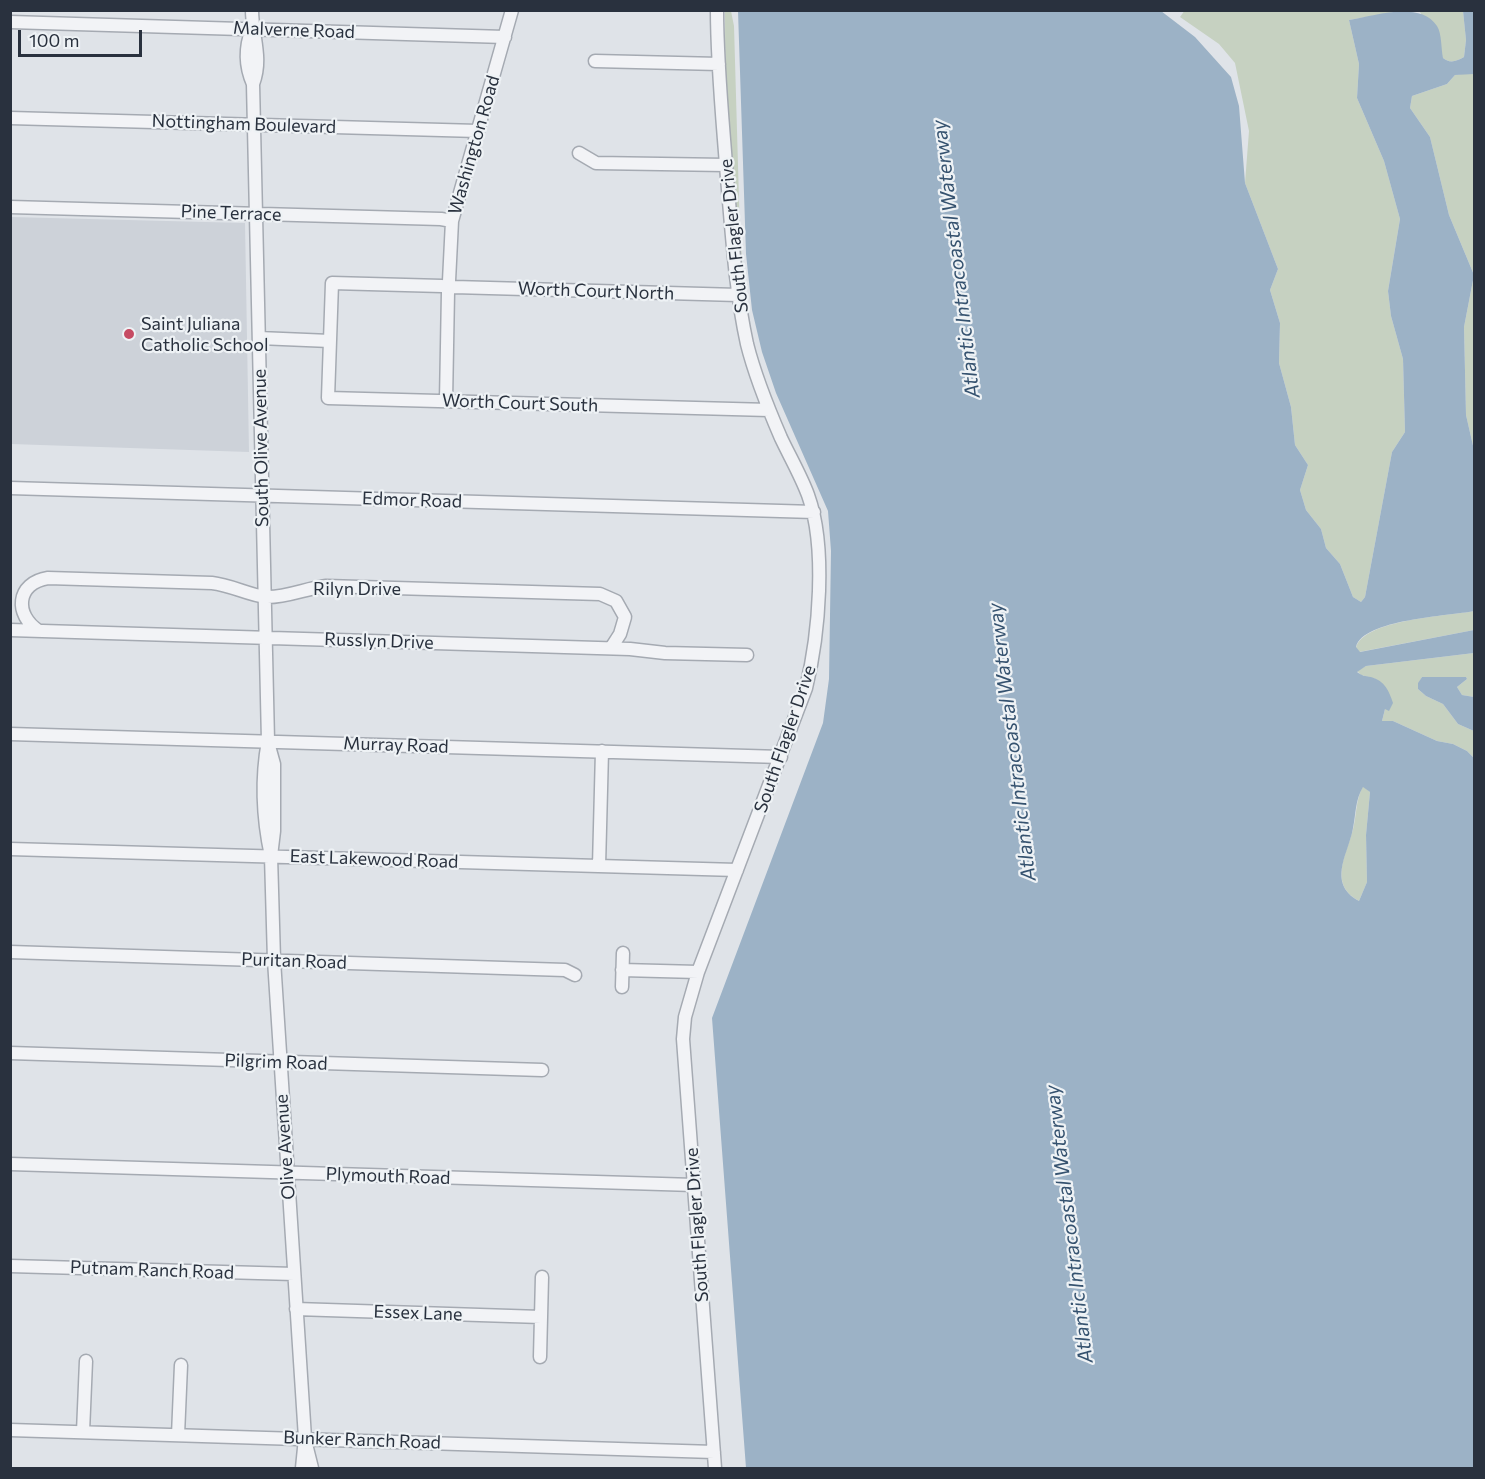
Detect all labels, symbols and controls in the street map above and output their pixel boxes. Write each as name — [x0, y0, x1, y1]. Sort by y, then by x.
street label: Malverne Road — [233, 17, 355, 43]
scale bar — [21, 18, 146, 56]
text: 100 m — [29, 29, 79, 51]
street label: Washington Road — [444, 73, 504, 217]
street label: Nottingham Boulevard — [151, 110, 337, 138]
water label: Atlantic Intracoastal Waterway — [927, 119, 985, 399]
street label: South Flagler Drive — [715, 158, 753, 314]
street label: Pine Terrace — [180, 200, 282, 226]
street label: Worth Court North — [517, 277, 675, 305]
place label: Saint Juliana Catholic School — [141, 313, 269, 356]
marker: Saint Juliana Catholic School — [122, 327, 136, 341]
street label: South Olive Avenue — [249, 369, 273, 527]
street label: Worth Court South — [441, 389, 599, 417]
street label: Edmor Road — [362, 487, 462, 513]
street label: Rilyn Drive — [313, 578, 401, 600]
water label: Atlantic Intracoastal Waterway — [983, 602, 1041, 882]
street label: Russlyn Drive — [324, 628, 434, 654]
street label: South Flagler Drive — [750, 662, 820, 816]
street label: Murray Road — [343, 732, 449, 758]
street label: East Lakewood Road — [289, 845, 459, 873]
street label: Puritan Road — [241, 948, 347, 974]
street label: Pilgrim Road — [224, 1049, 328, 1075]
water label: Atlantic Intracoastal Waterway — [1040, 1084, 1098, 1364]
street label: Olive Avenue — [271, 1093, 299, 1201]
street label: South Flagler Drive — [681, 1147, 713, 1303]
street label: Plymouth Road — [325, 1163, 451, 1189]
street label: Putnam Ranch Road — [70, 1256, 234, 1284]
street label: Essex Lane — [373, 1301, 463, 1325]
street label: Bunker Ranch Road — [283, 1426, 441, 1454]

